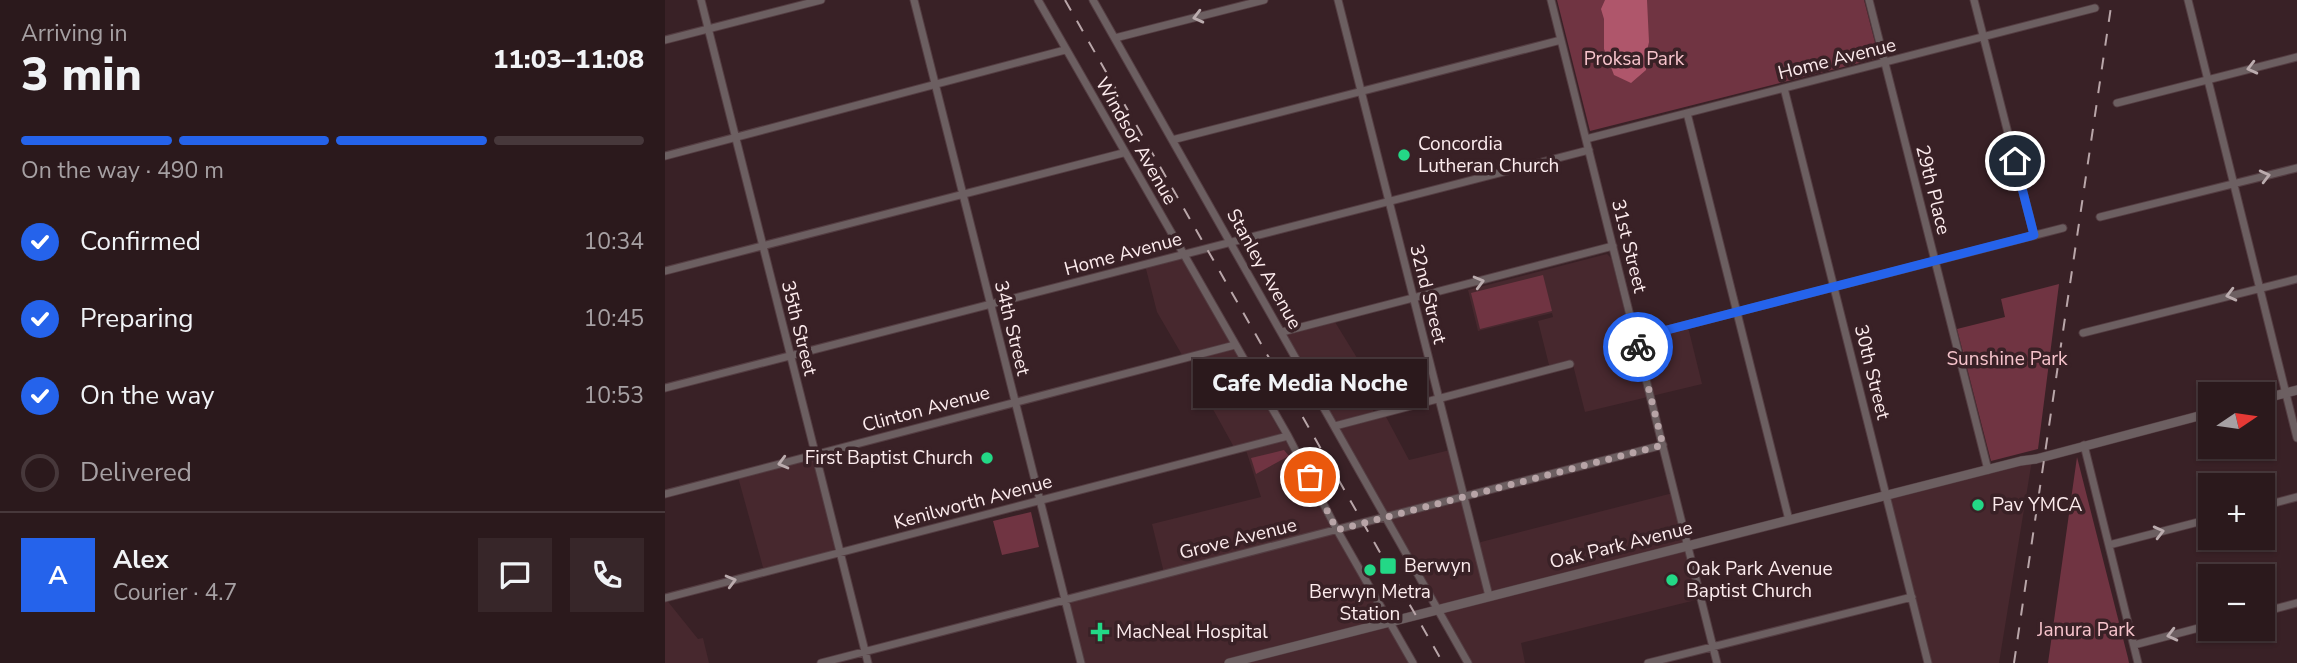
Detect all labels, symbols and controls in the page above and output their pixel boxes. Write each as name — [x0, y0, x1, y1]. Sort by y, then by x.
one-way arrow — [1192, 9, 1204, 23]
text: Arriving in — [21, 18, 128, 49]
street label: Home Avenue — [1775, 32, 1899, 86]
text: 11:03–11:08 — [493, 42, 644, 77]
text: 3 min — [21, 43, 142, 106]
park label: Proksa Park — [1584, 46, 1685, 72]
one-way arrow — [2246, 60, 2258, 74]
street label: Windsor Avenue — [1089, 72, 1183, 210]
place label: Concordia Lutheran Church — [1418, 131, 1559, 179]
pin — [1985, 131, 2045, 191]
street label: 29th Place — [1909, 142, 1957, 238]
icon: home — [1996, 142, 2034, 180]
marker: Concordia Lutheran Church — [1396, 147, 1412, 163]
text: On the way · 490 m — [21, 155, 224, 186]
one-way arrow — [2259, 170, 2271, 184]
street label: 31st Street — [1605, 197, 1653, 296]
street label: Stanley Avenue — [1220, 204, 1308, 334]
icon: check — [21, 223, 59, 261]
text: Confirmed — [80, 224, 201, 259]
text: 10:34 — [584, 226, 644, 257]
street label: Home Avenue — [1061, 226, 1185, 282]
street label: 32nd Street — [1403, 242, 1453, 347]
one-way arrow — [1473, 276, 1485, 290]
street label: 35th Street — [775, 278, 823, 379]
street label: 34th Street — [988, 278, 1036, 379]
one-way arrow — [2225, 287, 2237, 301]
icon: check — [21, 300, 59, 338]
text: Preparing — [80, 301, 193, 336]
text: 10:45 — [584, 303, 644, 334]
courier — [1603, 312, 1673, 382]
street label: 30th Street — [1848, 322, 1896, 423]
icon: bike — [1619, 328, 1657, 366]
park label: Sunshine Park — [1946, 346, 2068, 372]
callout: Cafe Media Noche — [1193, 358, 1427, 407]
text: Cafe Media Noche — [1212, 368, 1408, 399]
icon: check — [21, 377, 59, 415]
text: On the way — [80, 378, 214, 413]
street label: Clinton Avenue — [859, 379, 993, 439]
text: 10:53 — [584, 380, 644, 411]
north arrow — [2198, 382, 2275, 458]
map controls — [2198, 382, 2275, 641]
place label: First Baptist Church — [805, 445, 973, 471]
pin — [1280, 447, 1340, 507]
marker: First Baptist Church — [979, 450, 995, 466]
text: Delivered — [80, 455, 192, 490]
one-way arrow — [777, 455, 789, 469]
icon: bag — [1291, 458, 1329, 496]
street label: Kenilworth Avenue — [891, 468, 1055, 536]
button: + — [2198, 473, 2275, 550]
place label: Pav YMCA — [1992, 492, 2083, 518]
marker: Pav YMCA — [1970, 497, 1986, 513]
street label: Grove Avenue — [1177, 512, 1299, 566]
street label: Oak Park Avenue — [1547, 515, 1695, 575]
one-way arrow — [2153, 526, 2165, 540]
button: chat — [478, 538, 552, 612]
button: phone — [570, 538, 644, 612]
text: Alex — [113, 542, 169, 577]
place label: Berwyn — [1404, 553, 1471, 579]
marker: Berwyn — [1378, 556, 1398, 576]
place label: Oak Park Avenue Baptist Church — [1686, 556, 1833, 604]
text: A — [48, 558, 68, 593]
marker: Berwyn Metra Station — [1362, 562, 1378, 578]
button: − — [2198, 564, 2275, 641]
marker: Oak Park Avenue Baptist Church — [1664, 572, 1680, 588]
one-way arrow — [725, 575, 737, 589]
text: Courier · 4.7 — [113, 577, 237, 608]
place label: Berwyn Metra Station — [1309, 579, 1431, 627]
park label: Janura Park — [2036, 617, 2135, 643]
place label: MacNeal Hospital — [1116, 619, 1268, 645]
marker: MacNeal Hospital — [1090, 622, 1110, 642]
one-way arrow — [2166, 627, 2178, 641]

